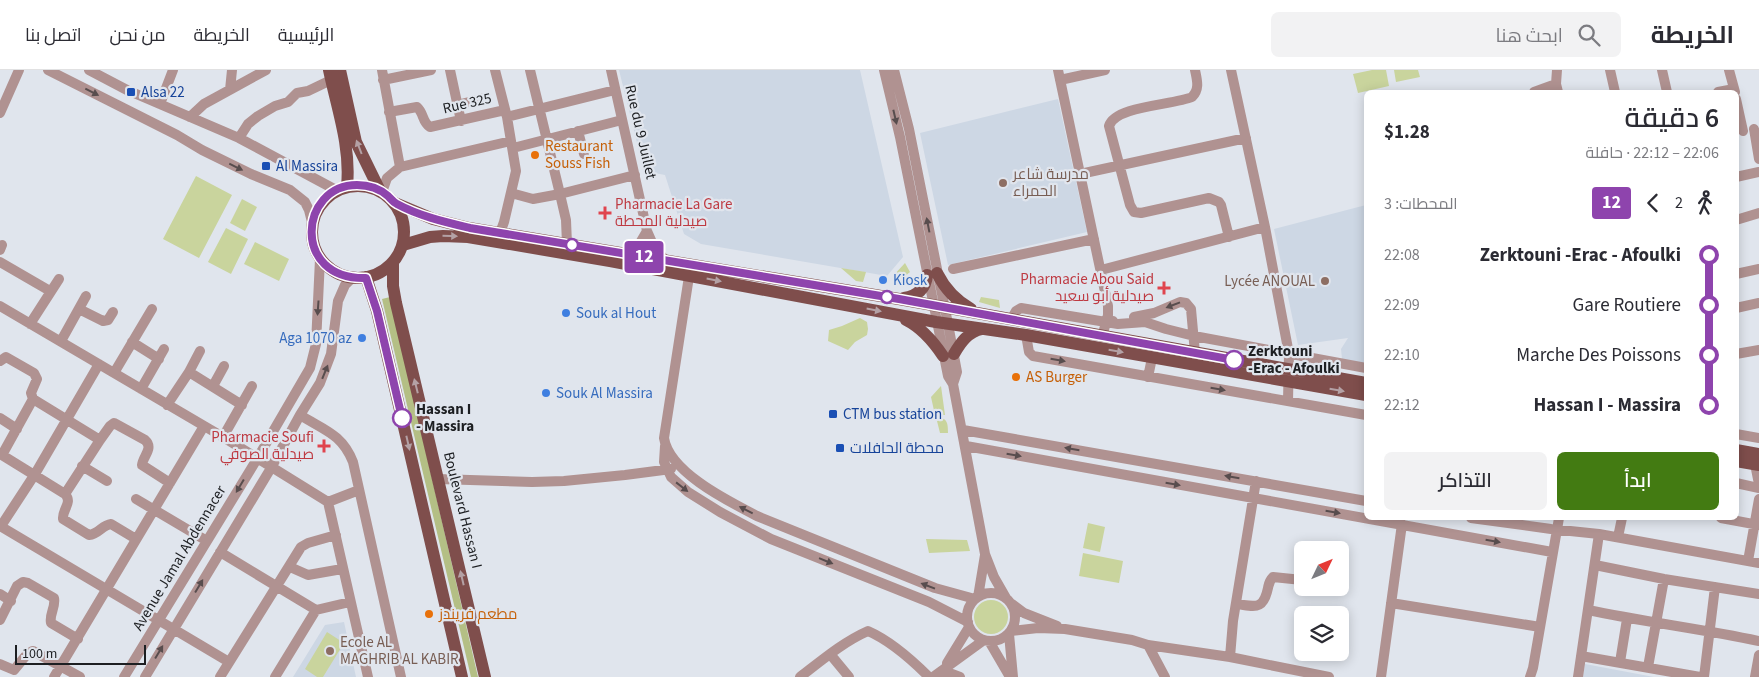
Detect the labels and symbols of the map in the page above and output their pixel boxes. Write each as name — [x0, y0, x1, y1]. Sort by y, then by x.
place label: Alsa 22 — [141, 82, 185, 103]
street label: Rue du 9 Juillet — [619, 83, 662, 181]
marker: Alsa 22 — [125, 86, 137, 98]
one-way arrow — [85, 88, 99, 96]
street label: Rue 325 — [441, 88, 494, 119]
one-way arrow — [891, 110, 899, 125]
place label: Restaurant Souss Fish — [545, 136, 613, 174]
one-way arrow — [355, 139, 363, 154]
marker: Restaurant Souss Fish — [529, 149, 541, 161]
place label: Al Massira — [276, 156, 338, 177]
marker: Al Massira — [260, 160, 272, 172]
one-way arrow — [229, 163, 243, 171]
place label: مدرسة شاعر الحمراء — [1012, 164, 1089, 202]
marker: مدرسة شاعر الحمراء — [997, 177, 1009, 189]
place label: Pharmacie La Gare صيدلية المحطة — [615, 194, 733, 232]
marker: Pharmacie La Gare صيدلية المحطة — [599, 207, 611, 219]
one-way arrow — [923, 216, 931, 232]
one-way arrow — [443, 232, 459, 240]
unlabelled marker — [565, 238, 579, 252]
line badge: 12 — [622, 241, 666, 273]
place label: Pharmacie Abou Said صيدلية أبو سعيد — [1020, 269, 1154, 307]
place label: Kiosk — [893, 270, 928, 291]
place label: Lycée ANOUAL — [1224, 271, 1315, 292]
marker: Kiosk — [877, 274, 889, 286]
marker: Lycée ANOUAL — [1319, 275, 1331, 287]
one-way arrow — [706, 276, 722, 284]
marker: Pharmacie Abou Said صيدلية أبو سعيد — [1158, 282, 1170, 294]
unlabelled marker — [880, 290, 894, 304]
one-way arrow — [313, 300, 321, 316]
one-way arrow — [1165, 301, 1180, 309]
place label: Souk al Hout — [576, 303, 656, 324]
marker: Souk al Hout — [560, 307, 572, 319]
one-way arrow — [866, 307, 882, 315]
place label: Aga 1070 az — [279, 328, 352, 349]
marker: Aga 1070 az — [356, 332, 368, 344]
place label: Zerktouni -Erac - Afoulki — [1248, 341, 1340, 379]
one-way arrow — [1109, 348, 1125, 356]
marker: Zerktouni -Erac - Afoulki — [1224, 350, 1244, 370]
one-way arrow — [1051, 357, 1067, 365]
one-way arrow — [321, 365, 329, 380]
place label: AS Burger — [1026, 367, 1088, 388]
marker: AS Burger — [1010, 371, 1022, 383]
one-way arrow — [412, 379, 420, 394]
place label: Souk Al Massira — [556, 383, 653, 404]
one-way arrow — [1211, 385, 1227, 393]
one-way arrow — [1329, 386, 1345, 394]
marker: Souk Al Massira — [540, 387, 552, 399]
place label: Hassan I - Massira — [416, 399, 474, 437]
place label: CTM bus station — [843, 404, 942, 425]
marker: Hassan I - Massira — [392, 408, 412, 428]
marker: CTM bus station — [827, 408, 839, 420]
place label: Pharmacie Soufi صيدلية الصوفي — [211, 427, 314, 466]
one-way arrow — [404, 436, 412, 451]
place label: محطة الحافلات — [850, 438, 944, 459]
marker: Pharmacie Soufi صيدلية الصوفي — [318, 440, 330, 452]
marker: محطة الحافلات — [834, 442, 846, 454]
one-way arrow — [1064, 445, 1080, 453]
street label: Boulevard Hassan I — [438, 449, 487, 571]
one-way arrow — [1006, 451, 1021, 459]
one-way arrow — [1224, 472, 1240, 480]
one-way arrow — [236, 479, 245, 492]
one-way arrow — [1166, 480, 1182, 488]
street label: Avenue Jamal Abdennacer — [128, 481, 232, 635]
one-way arrow — [676, 482, 689, 492]
one-way arrow — [739, 506, 753, 514]
one-way arrow — [1326, 509, 1342, 517]
one-way arrow — [1486, 537, 1501, 545]
north arrow — [1294, 541, 1349, 596]
one-way arrow — [819, 558, 834, 565]
one-way arrow — [458, 571, 466, 586]
one-way arrow — [195, 580, 204, 593]
one-way arrow — [920, 582, 935, 590]
place label: مطعم فريندز — [438, 604, 517, 625]
marker: مطعم فريندز — [423, 608, 435, 620]
place label: Ecole AL MAGHRIB AL KABIR — [340, 632, 459, 670]
scale bar — [15, 642, 146, 665]
marker: Ecole AL MAGHRIB AL KABIR — [324, 645, 336, 657]
one-way arrow — [155, 646, 164, 659]

